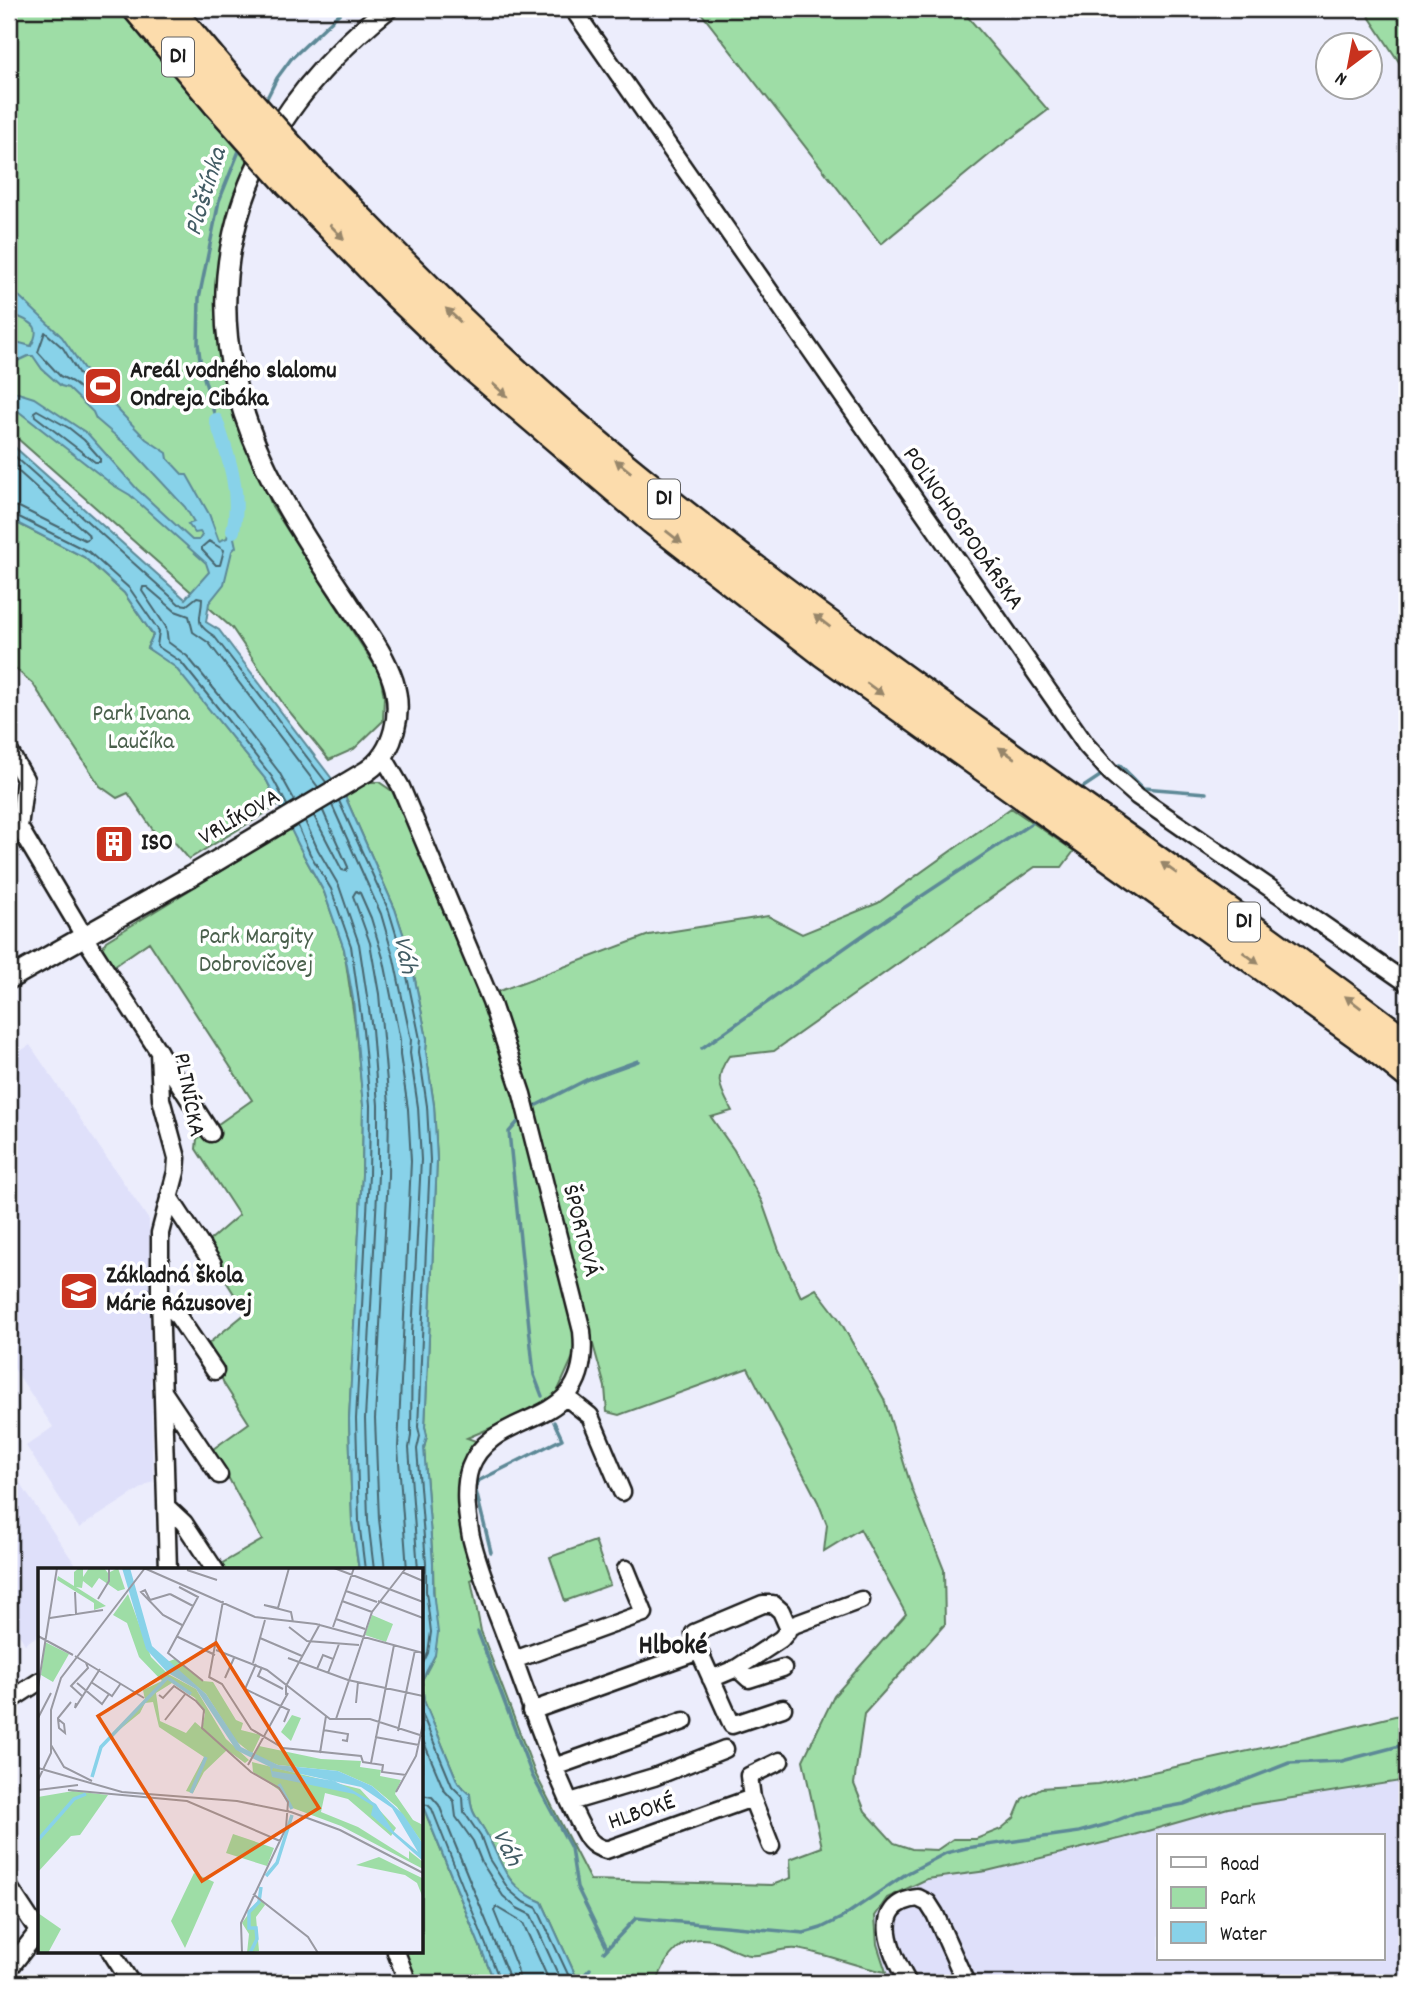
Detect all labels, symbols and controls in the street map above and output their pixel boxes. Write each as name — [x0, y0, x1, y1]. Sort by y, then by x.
north arrow — [1314, 32, 1384, 102]
road number: D1 — [162, 38, 194, 76]
text: N — [1331, 64, 1353, 91]
water label: Ploštínka — [176, 142, 238, 240]
one-way arrow — [328, 223, 344, 240]
one-way arrow — [445, 307, 462, 323]
place label: Areál vodného slalomu Ondreja Cibáka — [130, 355, 337, 417]
sports icon: Areál vodného slalomu Ondreja Cibáka — [82, 365, 124, 407]
one-way arrow — [492, 382, 509, 397]
street label: POĽNOHOSPODÁRSKA — [893, 440, 1031, 618]
one-way arrow — [615, 459, 632, 474]
road number: D1 — [648, 480, 680, 519]
one-way arrow — [665, 529, 683, 544]
one-way arrow — [813, 614, 831, 628]
one-way arrow — [866, 682, 884, 696]
park label: Park Ivana Laučíka — [92, 698, 190, 760]
one-way arrow — [998, 746, 1016, 760]
street label: VRLÍKOVA — [193, 781, 287, 855]
building icon: ISO — [93, 823, 135, 865]
place label: ISO — [141, 827, 173, 861]
one-way arrow — [1160, 862, 1178, 876]
road number: D1 — [1228, 903, 1260, 942]
park label: Park Margity Dobrovičovej — [199, 921, 314, 983]
water label: Váh — [382, 933, 426, 978]
one-way arrow — [1242, 951, 1260, 965]
one-way arrow — [1344, 996, 1362, 1010]
street label: PLTNÍCKA — [163, 1050, 213, 1140]
street label: ŠPORTOVÁ — [552, 1181, 608, 1281]
place label: Základná škola Márie Rázusovej — [106, 1260, 252, 1322]
school or university icon: Základná škola Márie Rázusovej — [58, 1270, 100, 1312]
inset map — [38, 1568, 424, 1954]
district label: Hlboké — [638, 1628, 708, 1668]
street label: HLBOKÉ — [604, 1786, 680, 1840]
water label: Váh — [481, 1823, 531, 1874]
legend — [1157, 1834, 1384, 1960]
text: Road — [1220, 1851, 1259, 1881]
text: Park — [1220, 1885, 1256, 1915]
text: Water — [1220, 1921, 1267, 1951]

